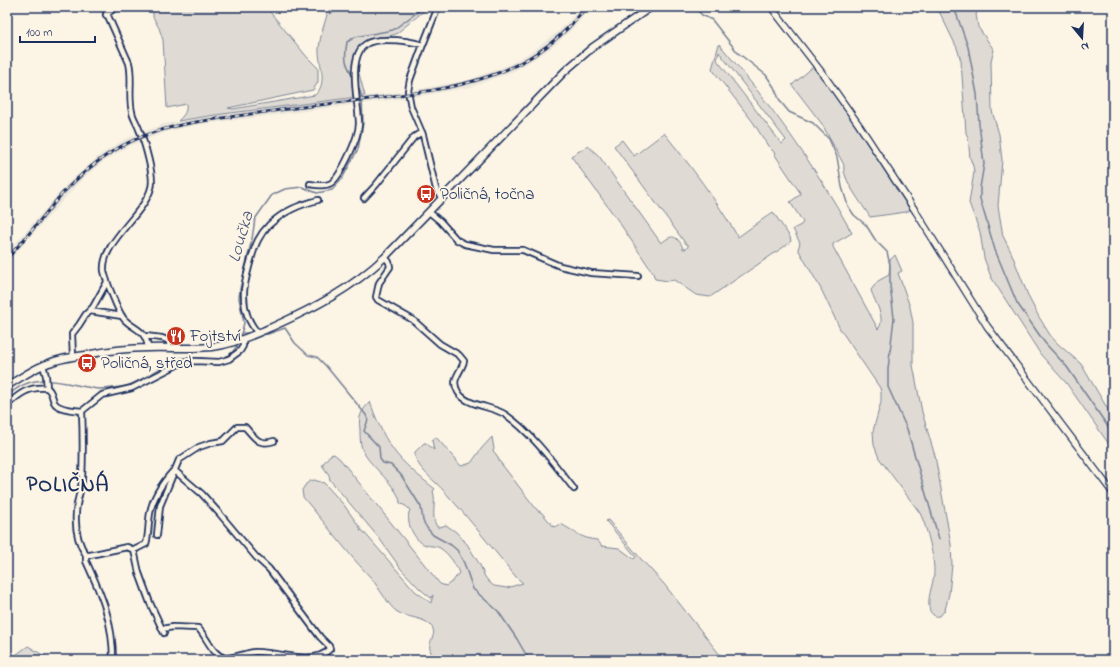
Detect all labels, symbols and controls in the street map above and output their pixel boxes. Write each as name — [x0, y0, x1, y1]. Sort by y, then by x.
scale bar — [20, 18, 95, 44]
north arrow — [1062, 18, 1102, 58]
text: 100 m — [26, 24, 53, 42]
text: N — [1079, 38, 1091, 55]
place label: Poličná, točna — [440, 182, 534, 207]
bus stop icon: Poličná, točna — [415, 183, 437, 205]
water label: Loučka — [222, 208, 262, 266]
place label: Fojtství — [189, 324, 241, 349]
restaurant icon: Fojtství — [165, 325, 187, 347]
place label: Poličná, střed — [101, 351, 193, 376]
bus stop icon: Poličná, střed — [76, 352, 98, 374]
district label: POLIČNÁ — [26, 470, 110, 501]

